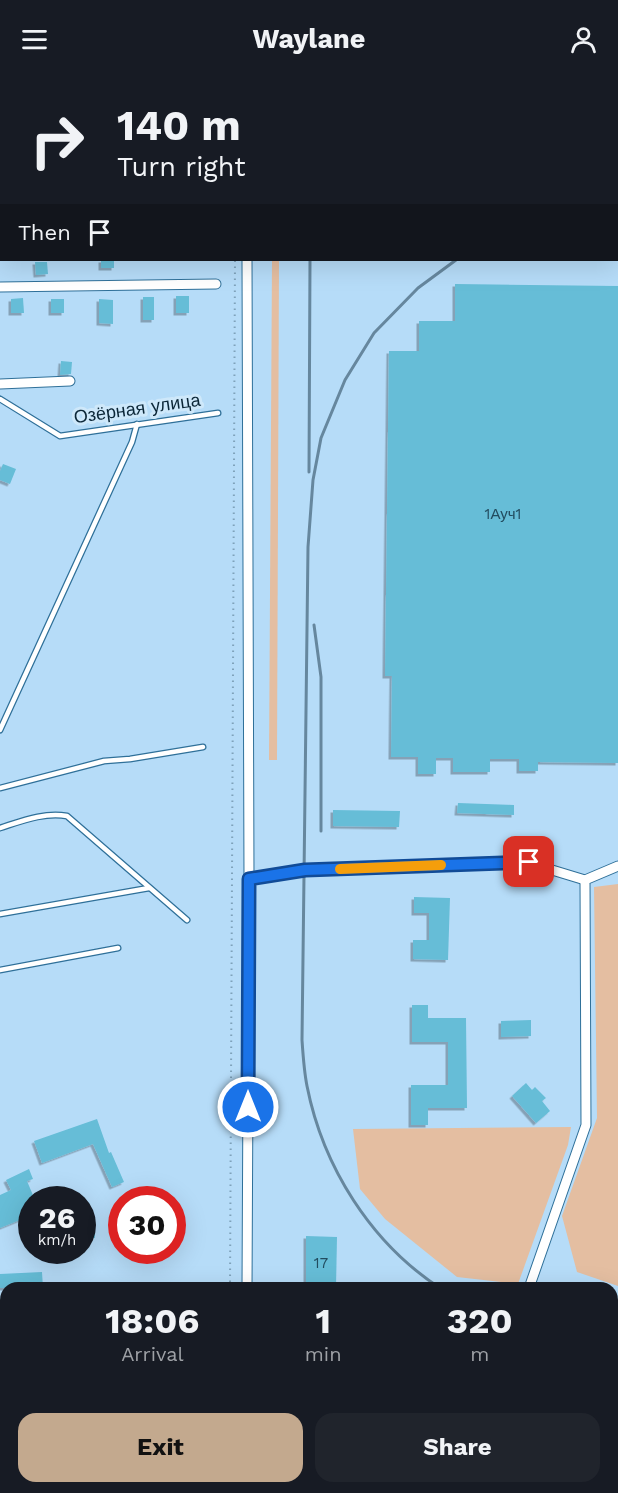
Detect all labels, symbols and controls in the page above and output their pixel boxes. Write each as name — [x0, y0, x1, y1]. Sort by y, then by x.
icon: menu — [18, 23, 51, 56]
text: Waylane — [253, 23, 365, 55]
icon: person — [567, 23, 600, 56]
text: 140 m — [117, 101, 241, 150]
icon: right — [18, 102, 96, 180]
text: Turn right — [117, 151, 246, 183]
icon: arrive — [83, 216, 116, 249]
text: Then — [18, 220, 71, 245]
street label: Озёрная улица — [72, 389, 203, 427]
house number: 1Ауч1 — [485, 505, 521, 523]
pin — [503, 836, 554, 887]
icon: arrive — [512, 845, 545, 878]
position arrow — [216, 1075, 280, 1139]
speed limit sign: 30 — [108, 1186, 186, 1264]
text: 26 — [39, 1200, 75, 1235]
text: km/h — [38, 1231, 76, 1249]
house number: 17 — [314, 1254, 328, 1272]
text: 18:06 — [105, 1300, 200, 1342]
text: 1 — [315, 1300, 331, 1342]
text: 320 — [447, 1300, 513, 1342]
text: Arrival — [121, 1342, 184, 1366]
text: min — [305, 1342, 342, 1366]
text: m — [470, 1342, 489, 1366]
button: Exit — [18, 1413, 303, 1482]
button: Share — [315, 1413, 600, 1482]

